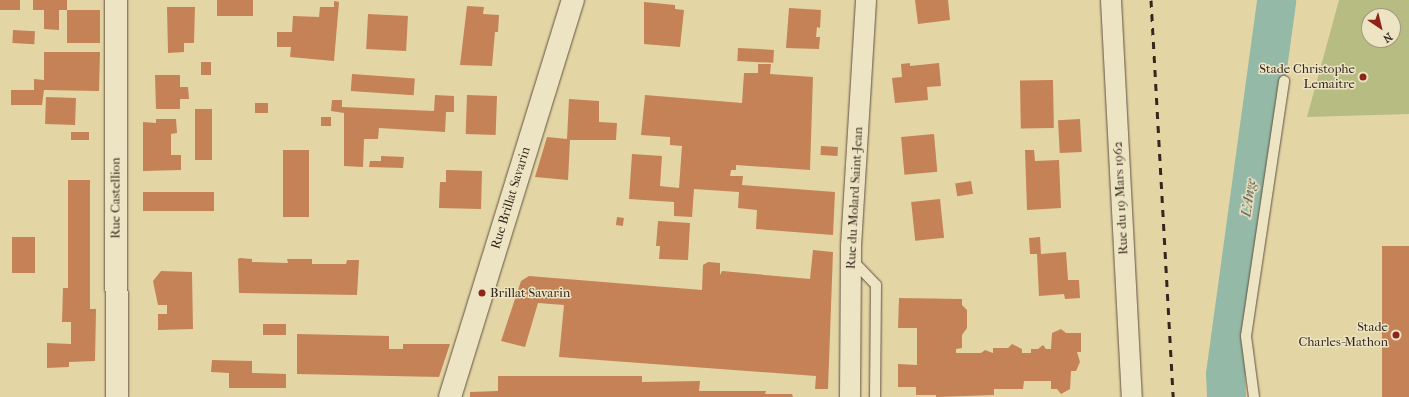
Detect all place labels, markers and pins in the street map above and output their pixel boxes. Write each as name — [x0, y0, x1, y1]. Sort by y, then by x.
place label: Stade Christophe Lemaitre — [1259, 62, 1355, 93]
marker: Stade Christophe Lemaitre — [1358, 72, 1368, 82]
place label: Brillat Savarin — [490, 285, 570, 301]
marker: Brillat Savarin — [477, 288, 487, 298]
place label: Stade Charles-Mathon — [1299, 320, 1388, 351]
marker: Stade Charles-Mathon — [1391, 330, 1401, 340]

